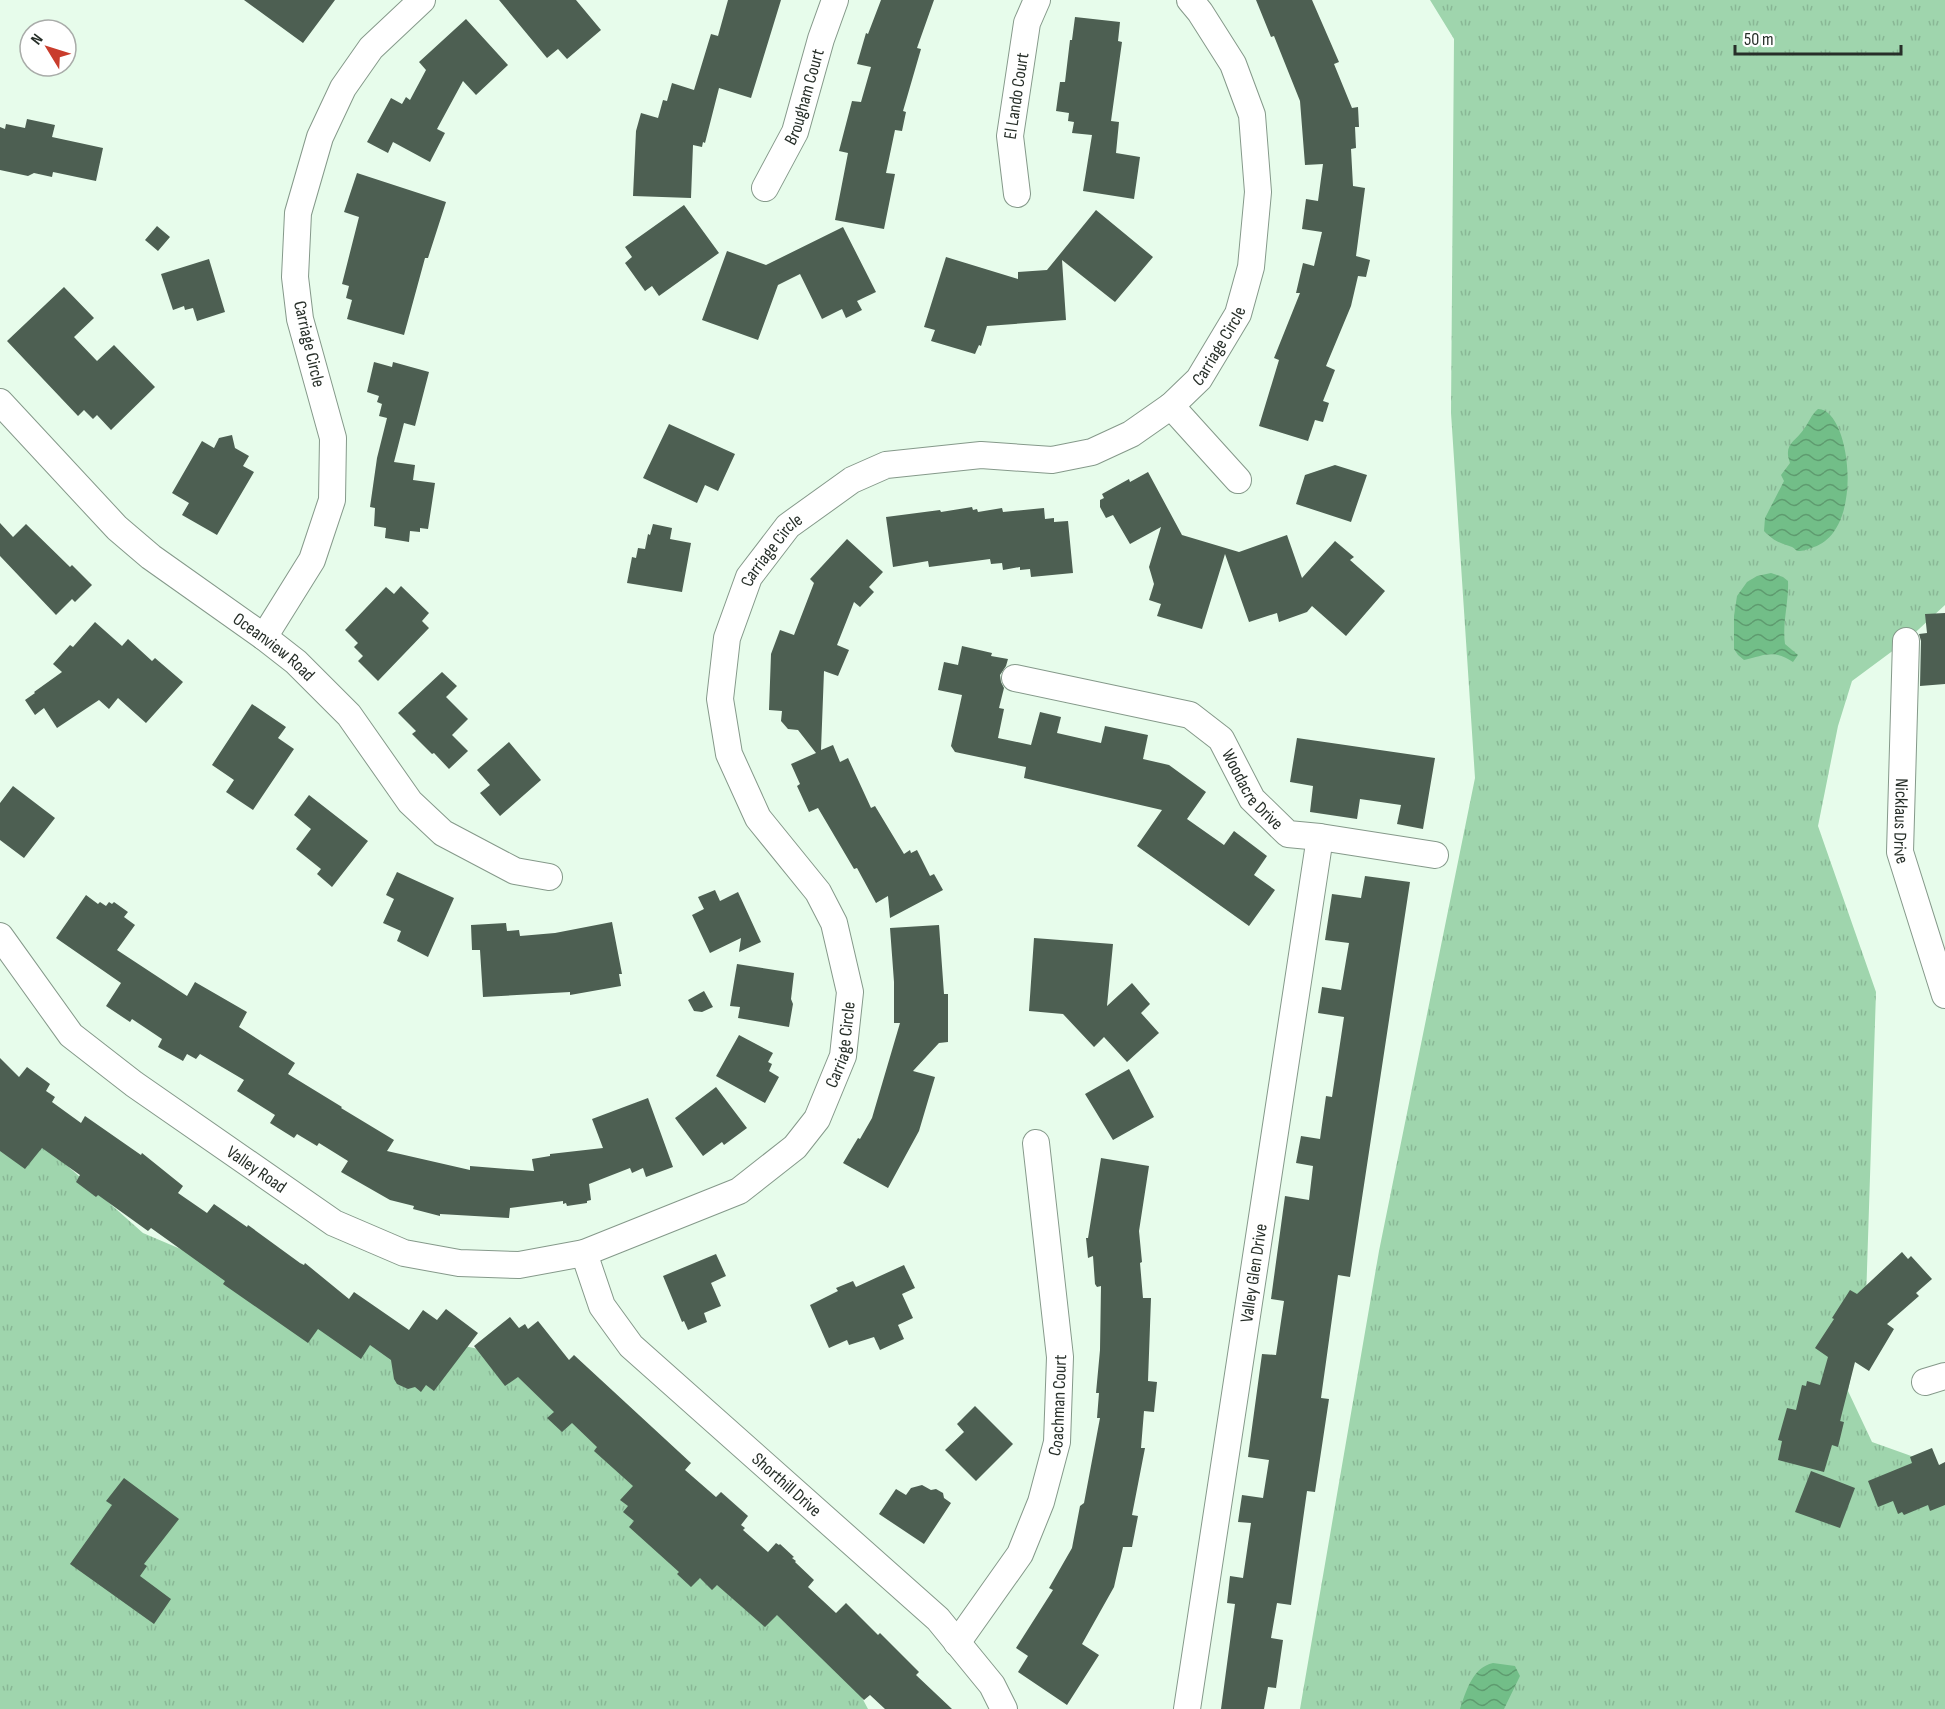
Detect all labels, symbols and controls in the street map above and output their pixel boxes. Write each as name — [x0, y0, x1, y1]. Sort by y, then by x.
north arrow — [18, 18, 78, 78]
scale bar — [1735, 18, 1902, 56]
text: 50 m — [1744, 29, 1774, 50]
text: N — [27, 30, 47, 49]
street label: Brougham Court — [780, 46, 828, 148]
street label: El Lando Court — [999, 51, 1033, 141]
street label: Carriage Circle — [289, 299, 329, 389]
street label: Carriage Circle — [1188, 304, 1250, 390]
street label: Carriage Circle — [736, 509, 806, 589]
street label: Oceanview Road — [229, 608, 319, 685]
street label: Woodacre Drive — [1218, 745, 1288, 834]
street label: Nicklaus Drive — [1889, 778, 1913, 866]
street label: Carriage Circle — [821, 1000, 859, 1091]
street label: Valley Road — [223, 1141, 291, 1197]
street label: Valley Glen Drive — [1236, 1222, 1271, 1324]
street label: Coachman Court — [1043, 1354, 1071, 1458]
street label: Shorthill Drive — [748, 1448, 826, 1521]

